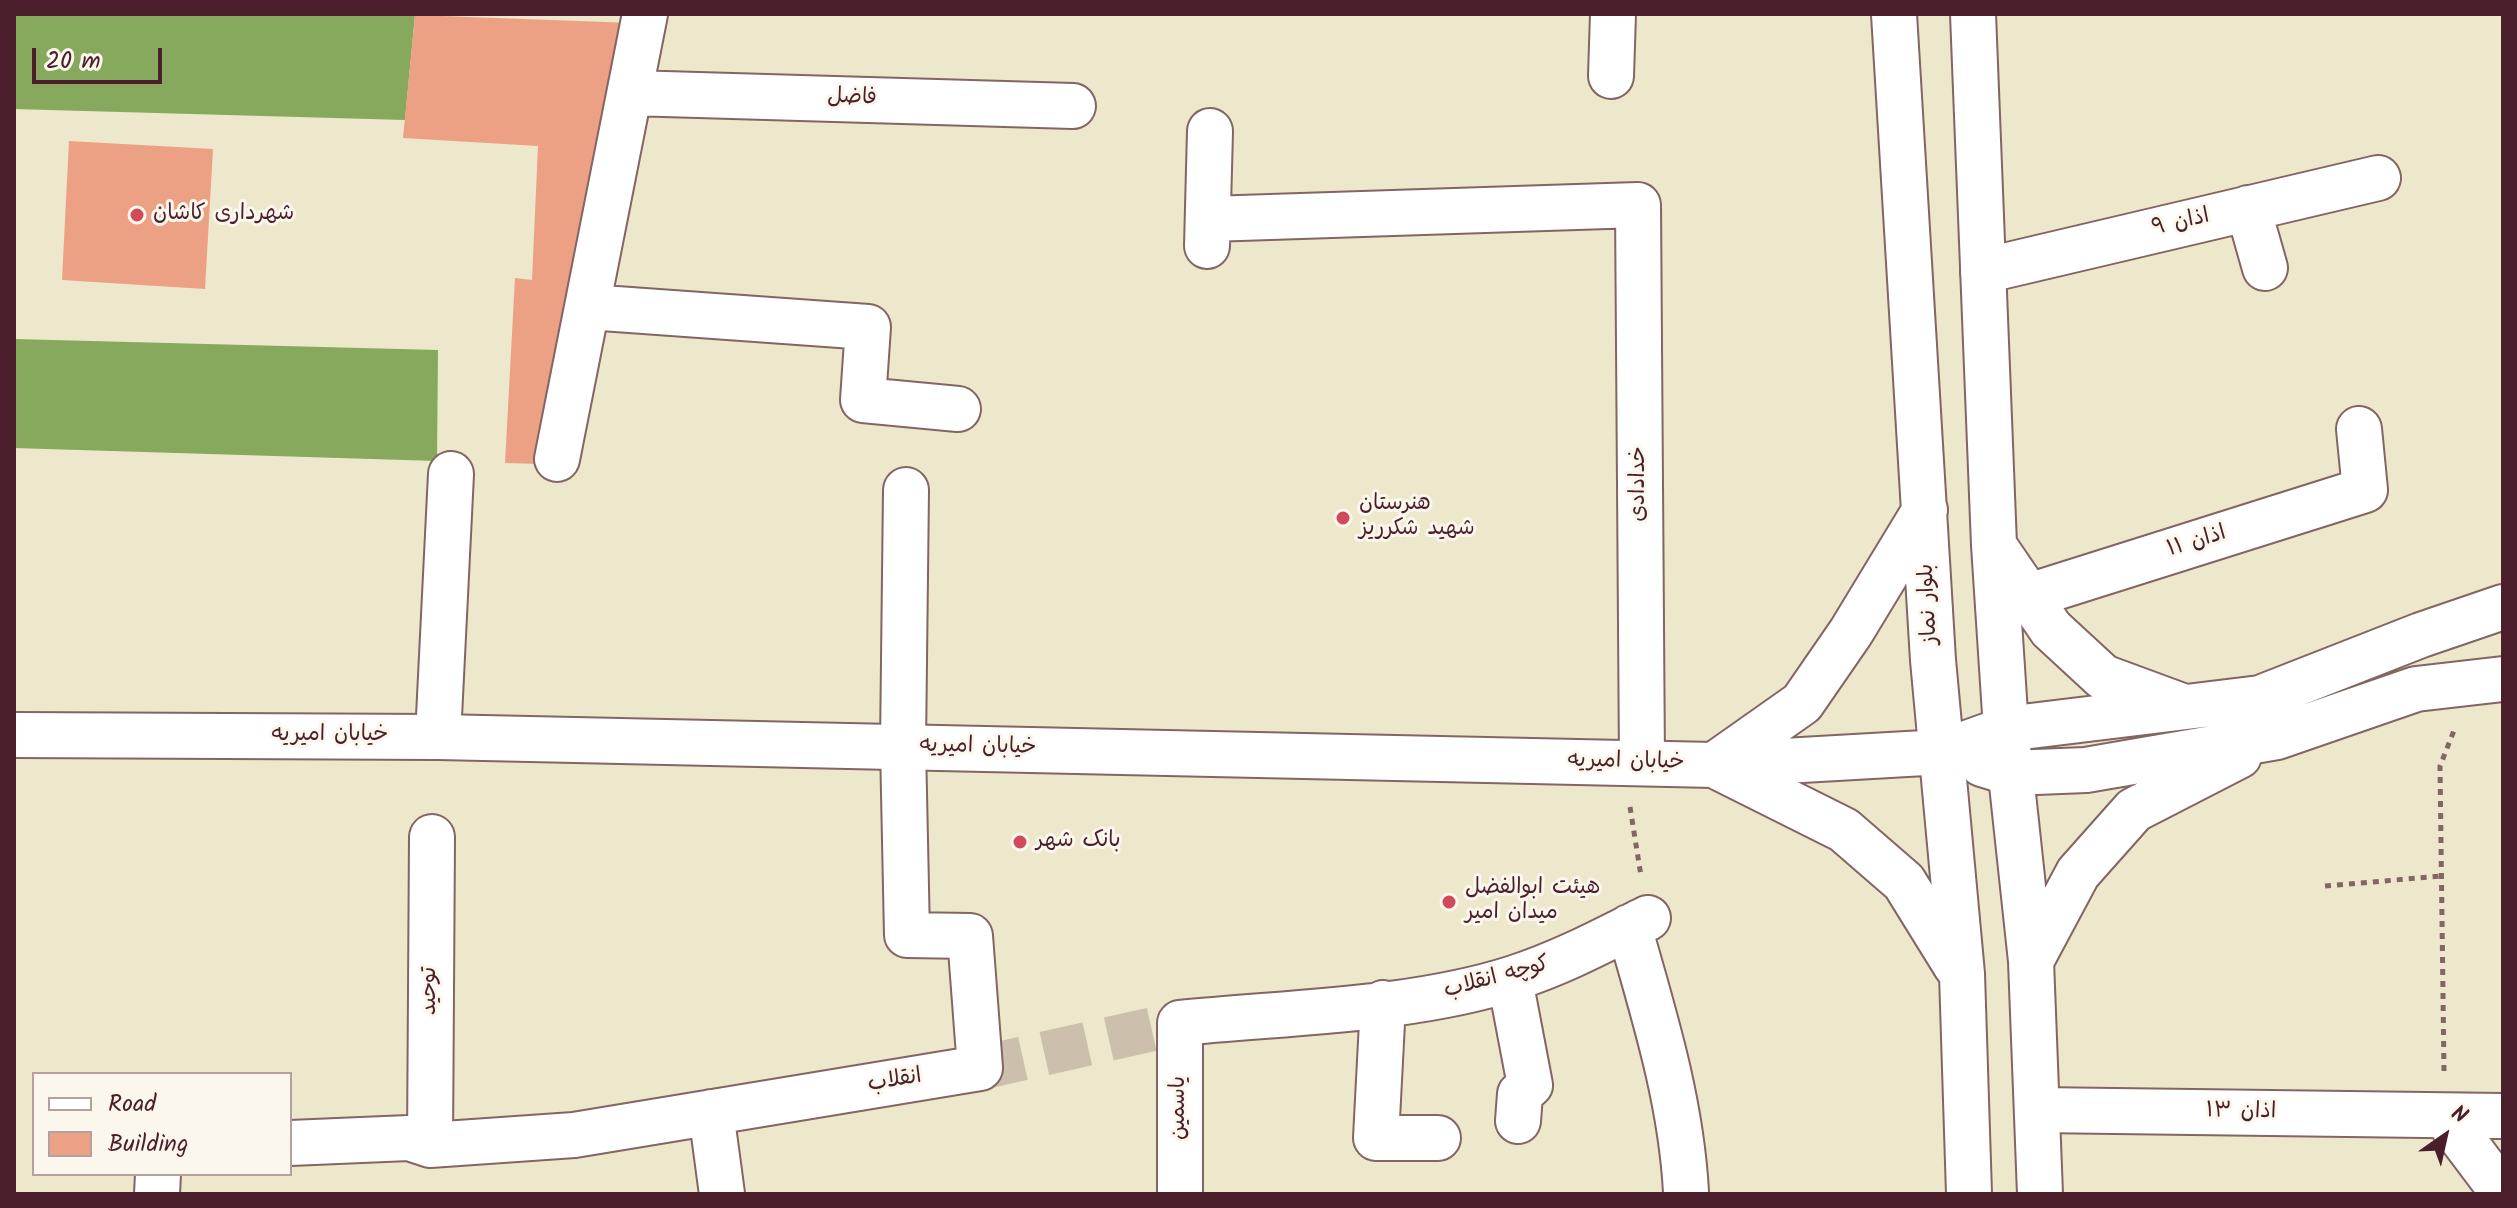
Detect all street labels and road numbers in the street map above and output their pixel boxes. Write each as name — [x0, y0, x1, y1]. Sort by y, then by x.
street label: فاضل — [827, 85, 877, 113]
street label: اذان ۹ — [2150, 205, 2212, 243]
street label: خدادادی — [1627, 446, 1653, 522]
street label: اذان ۱۱ — [2164, 522, 2230, 564]
street label: بلوار نماز — [1915, 563, 1945, 645]
street label: خیابان امیریه — [272, 723, 388, 749]
street label: خیابان امیریه — [919, 734, 1037, 762]
street label: خیابان امیریه — [1567, 749, 1685, 777]
street label: کوچه انقلاب — [1441, 952, 1553, 1006]
street label: توحید — [418, 967, 444, 1015]
street label: انقلاب — [866, 1065, 924, 1099]
street label: یاسمین — [1167, 1076, 1193, 1140]
street label: اذان ۱۳ — [2206, 1099, 2276, 1127]

